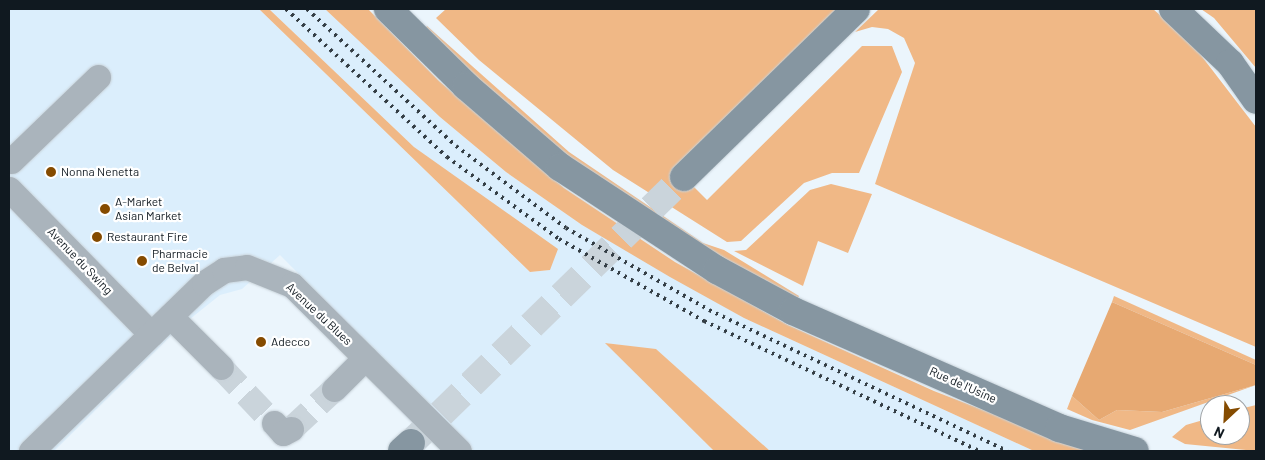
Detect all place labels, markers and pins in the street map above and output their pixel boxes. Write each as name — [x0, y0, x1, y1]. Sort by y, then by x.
place label: Nonna Nenetta — [61, 165, 139, 179]
marker: Nonna Nenetta — [45, 166, 57, 178]
place label: A-Market Asian Market — [115, 195, 182, 223]
marker: A-Market Asian Market — [99, 203, 111, 215]
place label: Restaurant Fire — [107, 230, 188, 244]
marker: Restaurant Fire — [91, 231, 103, 243]
place label: Pharmacie de Belval — [152, 247, 208, 275]
marker: Pharmacie de Belval — [136, 255, 148, 267]
place label: Adecco — [271, 335, 310, 349]
marker: Adecco — [255, 336, 267, 348]

